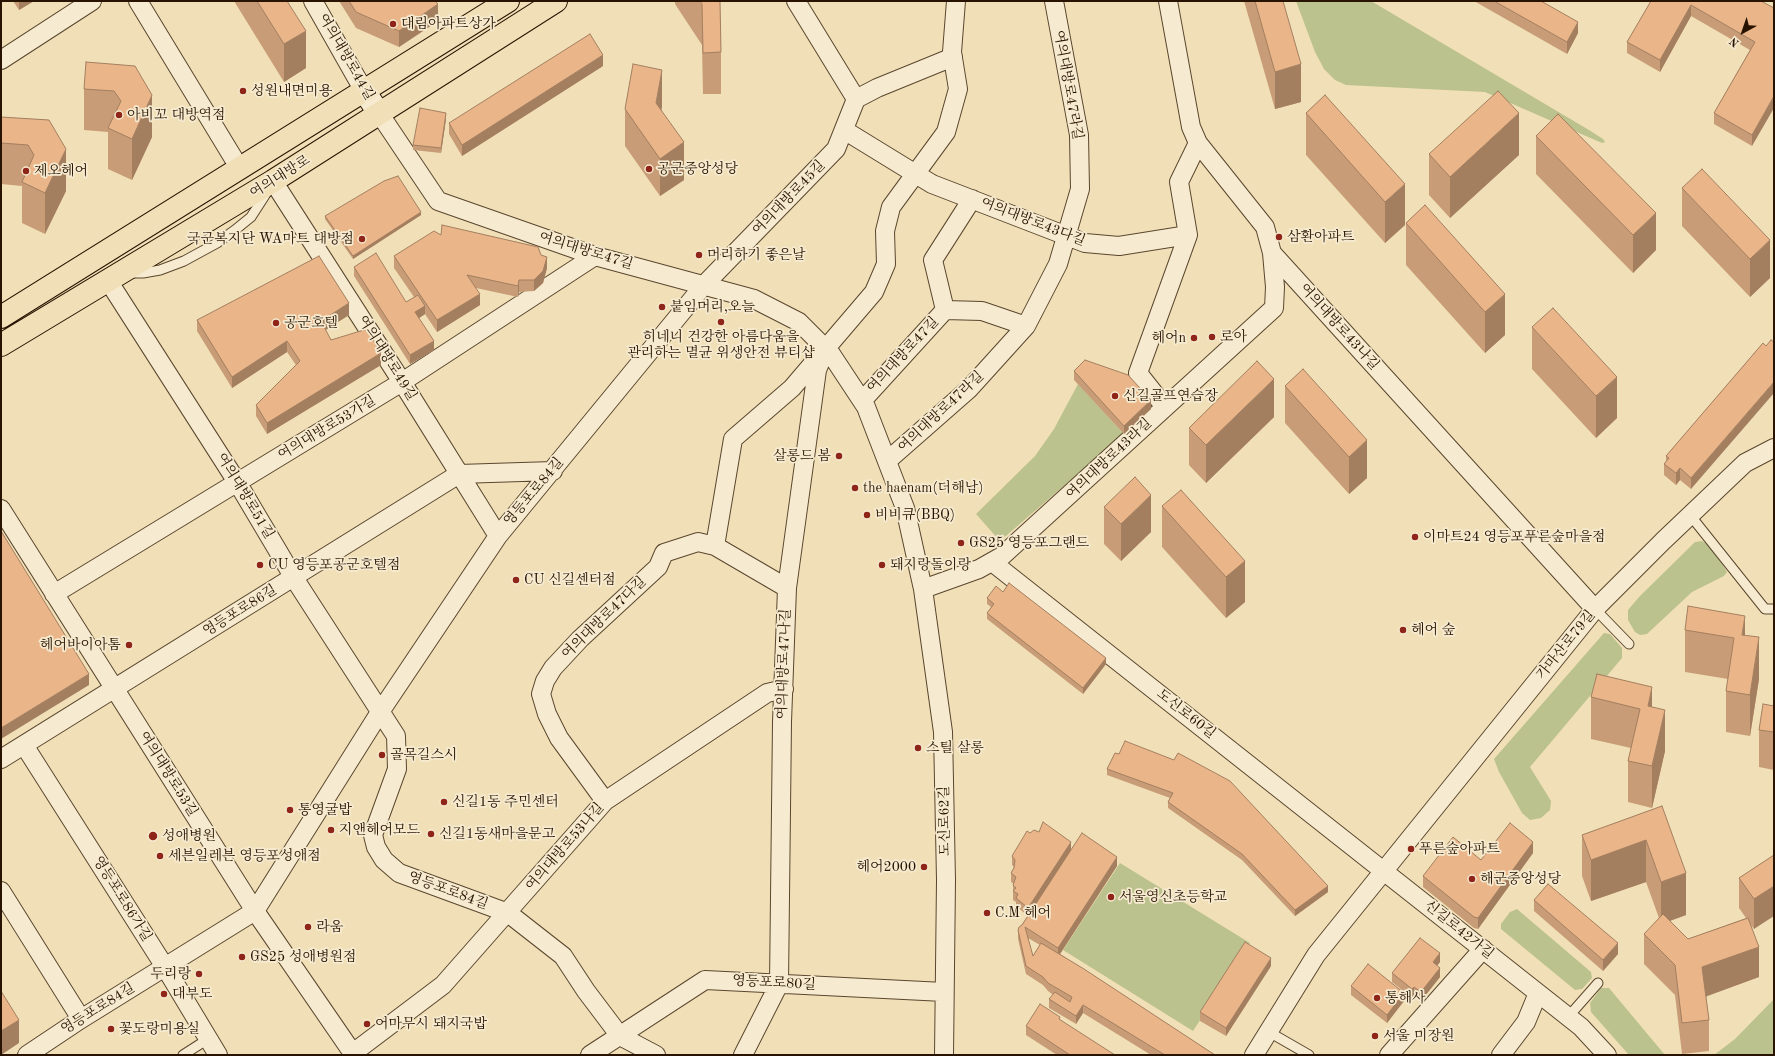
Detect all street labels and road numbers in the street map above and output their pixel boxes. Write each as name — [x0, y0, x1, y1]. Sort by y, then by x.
street label: 여의대방로44길 — [314, 11, 378, 103]
street label: 여의대방로47라길 — [1050, 29, 1086, 141]
street label: 여의대방로 — [247, 152, 313, 202]
street label: 여의대방로45길 — [749, 157, 829, 239]
street label: 여의대방로43다길 — [978, 194, 1088, 250]
street label: 여의대방로47길 — [537, 229, 635, 273]
street label: 여의대방로43나길 — [1296, 280, 1382, 374]
street label: 여의대방로49길 — [354, 312, 420, 404]
street label: 여의대방로47길 — [864, 314, 942, 396]
street label: 여의대방로47라길 — [895, 368, 987, 456]
street label: 여의대방로53가길 — [275, 392, 379, 464]
street label: 여의대방로43라길 — [1063, 415, 1155, 503]
street label: 여의대방로51길 — [213, 450, 277, 542]
street label: 영등포로84길 — [501, 454, 567, 530]
street label: 여의대방로47다길 — [558, 573, 650, 663]
street label: 영등포로86길 — [200, 582, 280, 640]
street label: 가마산로79길 — [1533, 607, 1599, 683]
street label: 여의대방로47나길 — [774, 608, 794, 720]
street label: 도신로60길 — [1153, 686, 1219, 742]
street label: 여의대방로53길 — [135, 728, 201, 820]
street label: 도신로62길 — [936, 786, 954, 856]
street label: 여의대방로53나길 — [522, 800, 608, 894]
street label: 영등포로86가길 — [89, 853, 155, 945]
street label: 영등포로84길 — [406, 869, 490, 913]
street label: 신길로42가길 — [1421, 897, 1497, 963]
street label: 영등포로80길 — [732, 972, 816, 994]
street label: 영등포로84길 — [58, 980, 138, 1038]

